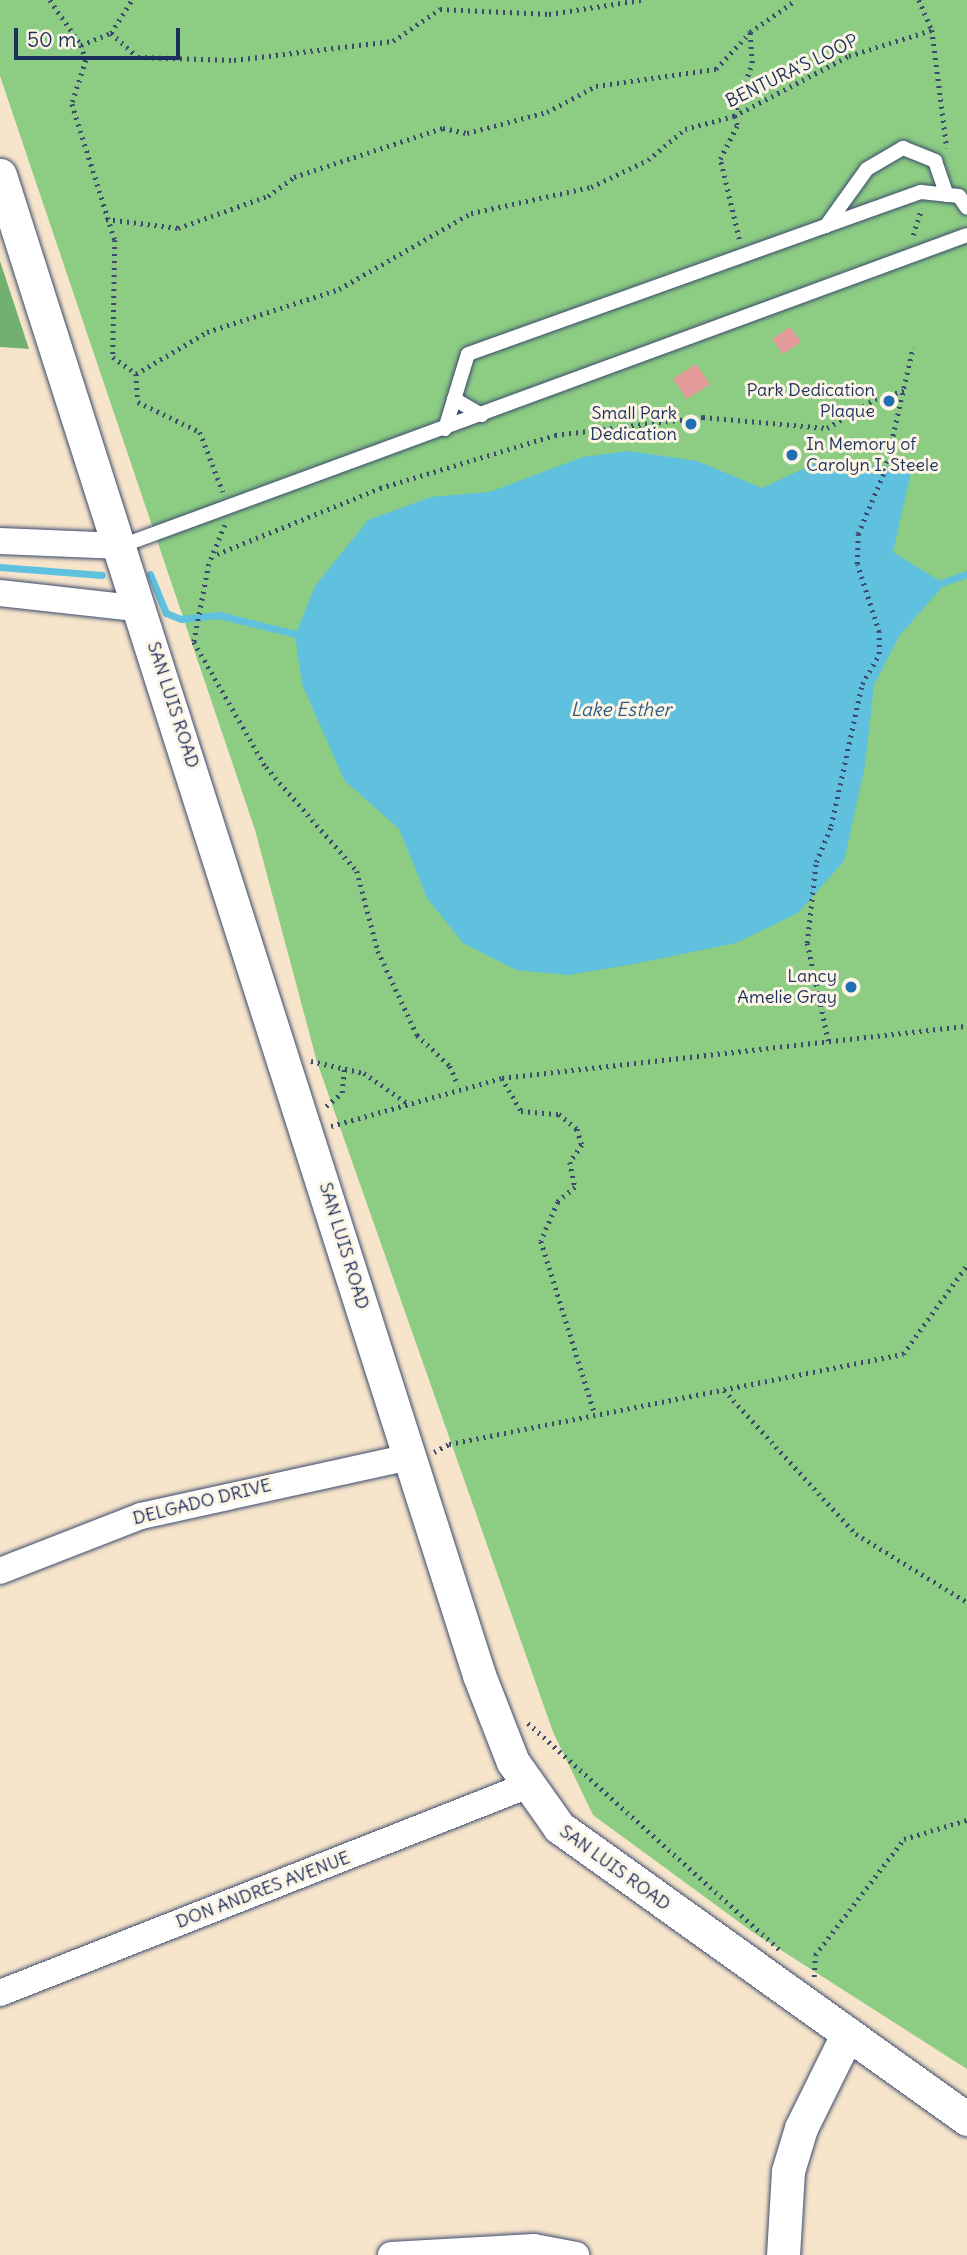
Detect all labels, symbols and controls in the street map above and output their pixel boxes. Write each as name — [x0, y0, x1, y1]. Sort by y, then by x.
scale bar — [18, 14, 184, 58]
text: 50 m — [27, 26, 76, 53]
street label: BENTURA'S LOOP — [722, 30, 862, 112]
place label: Park Dedication Plaque — [747, 380, 875, 422]
marker: Park Dedication Plaque — [881, 393, 897, 409]
place label: Small Park Dedication — [590, 403, 677, 446]
marker: Small Park Dedication — [683, 416, 699, 432]
place label: In Memory of Carolyn I. Steele — [806, 434, 939, 476]
marker: In Memory of Carolyn I. Steele — [784, 447, 800, 463]
street label: SAN LUIS ROAD — [142, 639, 204, 771]
water label: Lake Esther — [571, 699, 671, 721]
place label: Lancy Amelie Gray — [737, 966, 837, 1009]
marker: Lancy Amelie Gray — [843, 979, 859, 995]
street label: SAN LUIS ROAD — [314, 1180, 374, 1312]
street label: DELGADO DRIVE — [131, 1474, 273, 1530]
street label: SAN LUIS ROAD — [555, 1821, 675, 1915]
street label: DON ANDRES AVENUE — [173, 1847, 353, 1933]

